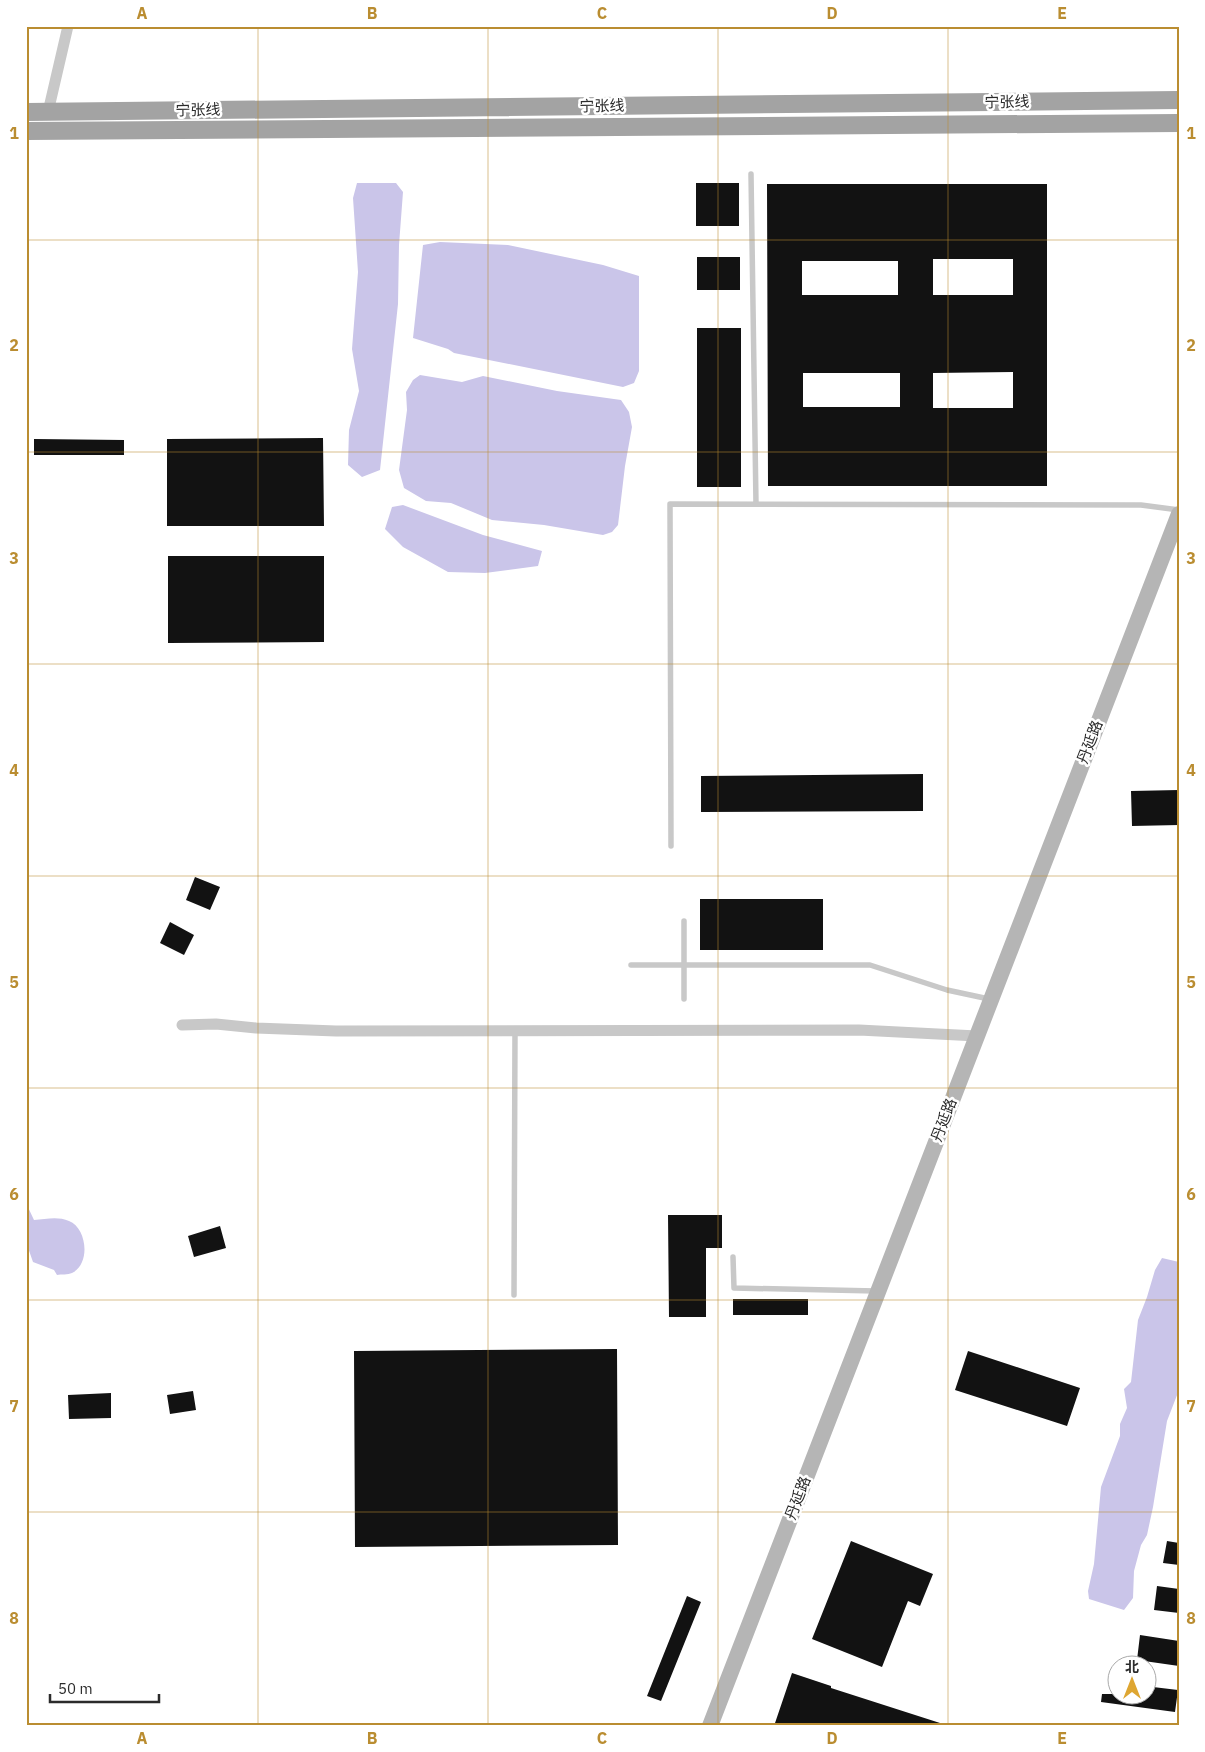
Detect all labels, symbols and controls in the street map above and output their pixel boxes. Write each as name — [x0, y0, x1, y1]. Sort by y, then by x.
text: A — [137, 3, 148, 23]
text: B — [367, 3, 378, 23]
text: C — [597, 3, 607, 23]
text: D — [826, 3, 838, 23]
text: E — [1057, 3, 1067, 23]
street label: 宁张线 — [984, 92, 1030, 111]
street label: 宁张线 — [579, 96, 625, 115]
street label: 宁张线 — [175, 100, 221, 119]
text: 1 — [9, 123, 19, 143]
text: 1 — [1186, 123, 1196, 143]
text: 2 — [9, 335, 19, 355]
text: 2 — [1186, 335, 1196, 355]
text: 3 — [9, 548, 19, 568]
text: 3 — [1186, 548, 1196, 568]
street label: 丹延路 — [1073, 717, 1106, 766]
text: 4 — [9, 760, 19, 780]
text: 4 — [1186, 760, 1196, 780]
text: 5 — [9, 972, 19, 992]
text: 5 — [1186, 972, 1196, 992]
street label: 丹延路 — [927, 1095, 960, 1144]
text: 6 — [9, 1184, 19, 1204]
text: 6 — [1186, 1184, 1196, 1204]
text: 7 — [9, 1396, 19, 1416]
text: 7 — [1186, 1396, 1196, 1416]
street label: 丹延路 — [781, 1473, 814, 1522]
text: 8 — [9, 1608, 19, 1628]
text: 8 — [1186, 1608, 1196, 1628]
north arrow — [1108, 1654, 1158, 1704]
text: 北 — [1125, 1658, 1139, 1676]
scale bar — [50, 1672, 159, 1704]
text: 50 m — [58, 1679, 93, 1698]
text: A — [137, 1728, 148, 1748]
text: B — [367, 1728, 378, 1748]
text: C — [597, 1728, 607, 1748]
text: D — [826, 1728, 838, 1748]
text: E — [1057, 1728, 1067, 1748]

